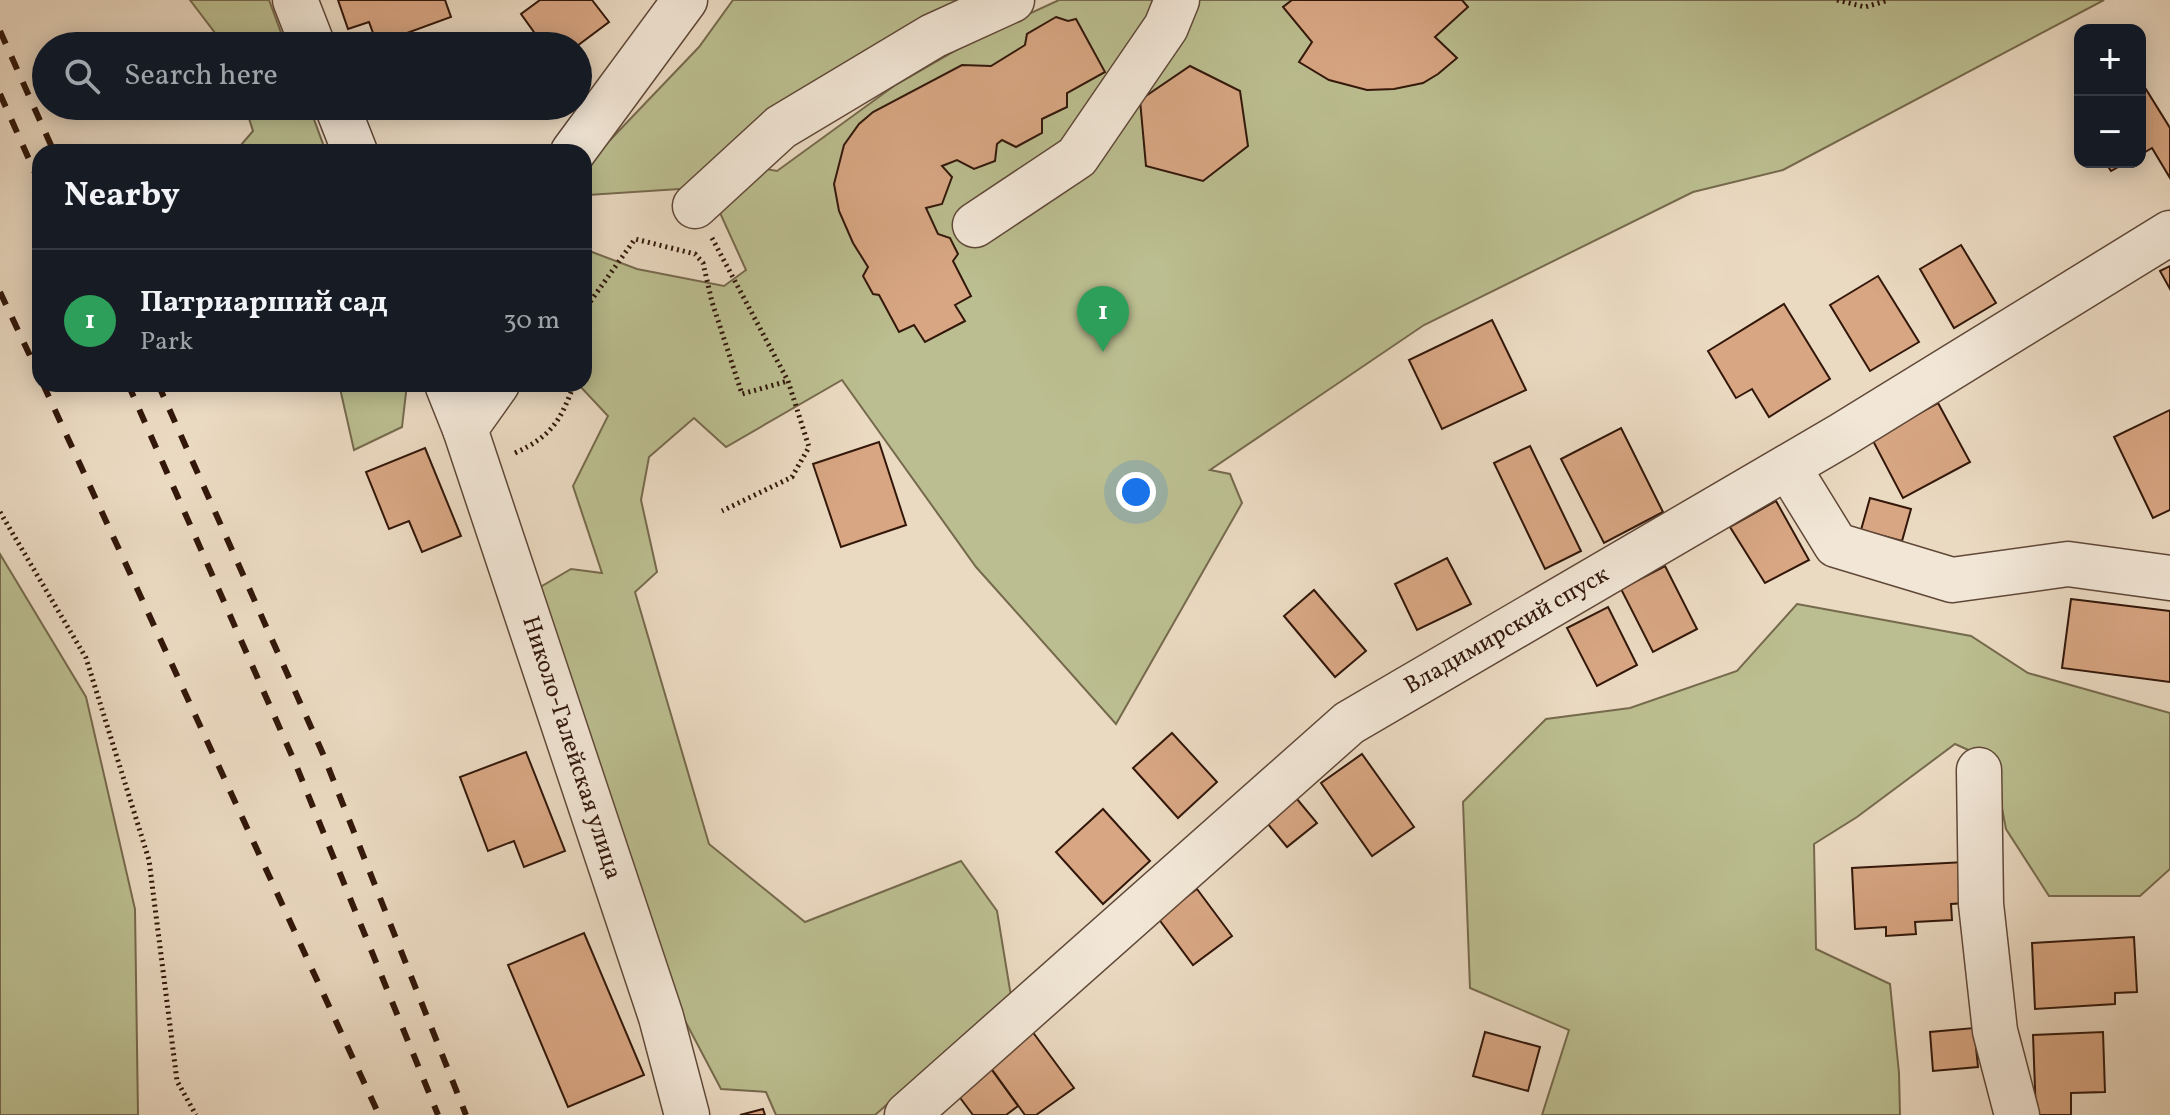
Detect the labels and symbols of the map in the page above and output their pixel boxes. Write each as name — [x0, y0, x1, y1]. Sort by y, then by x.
pin: 1 — [1077, 286, 1129, 352]
your location — [1116, 472, 1156, 512]
street label: Владимирский спуск — [1398, 558, 1616, 704]
street label: Николо-Галейская улица — [512, 612, 630, 884]

